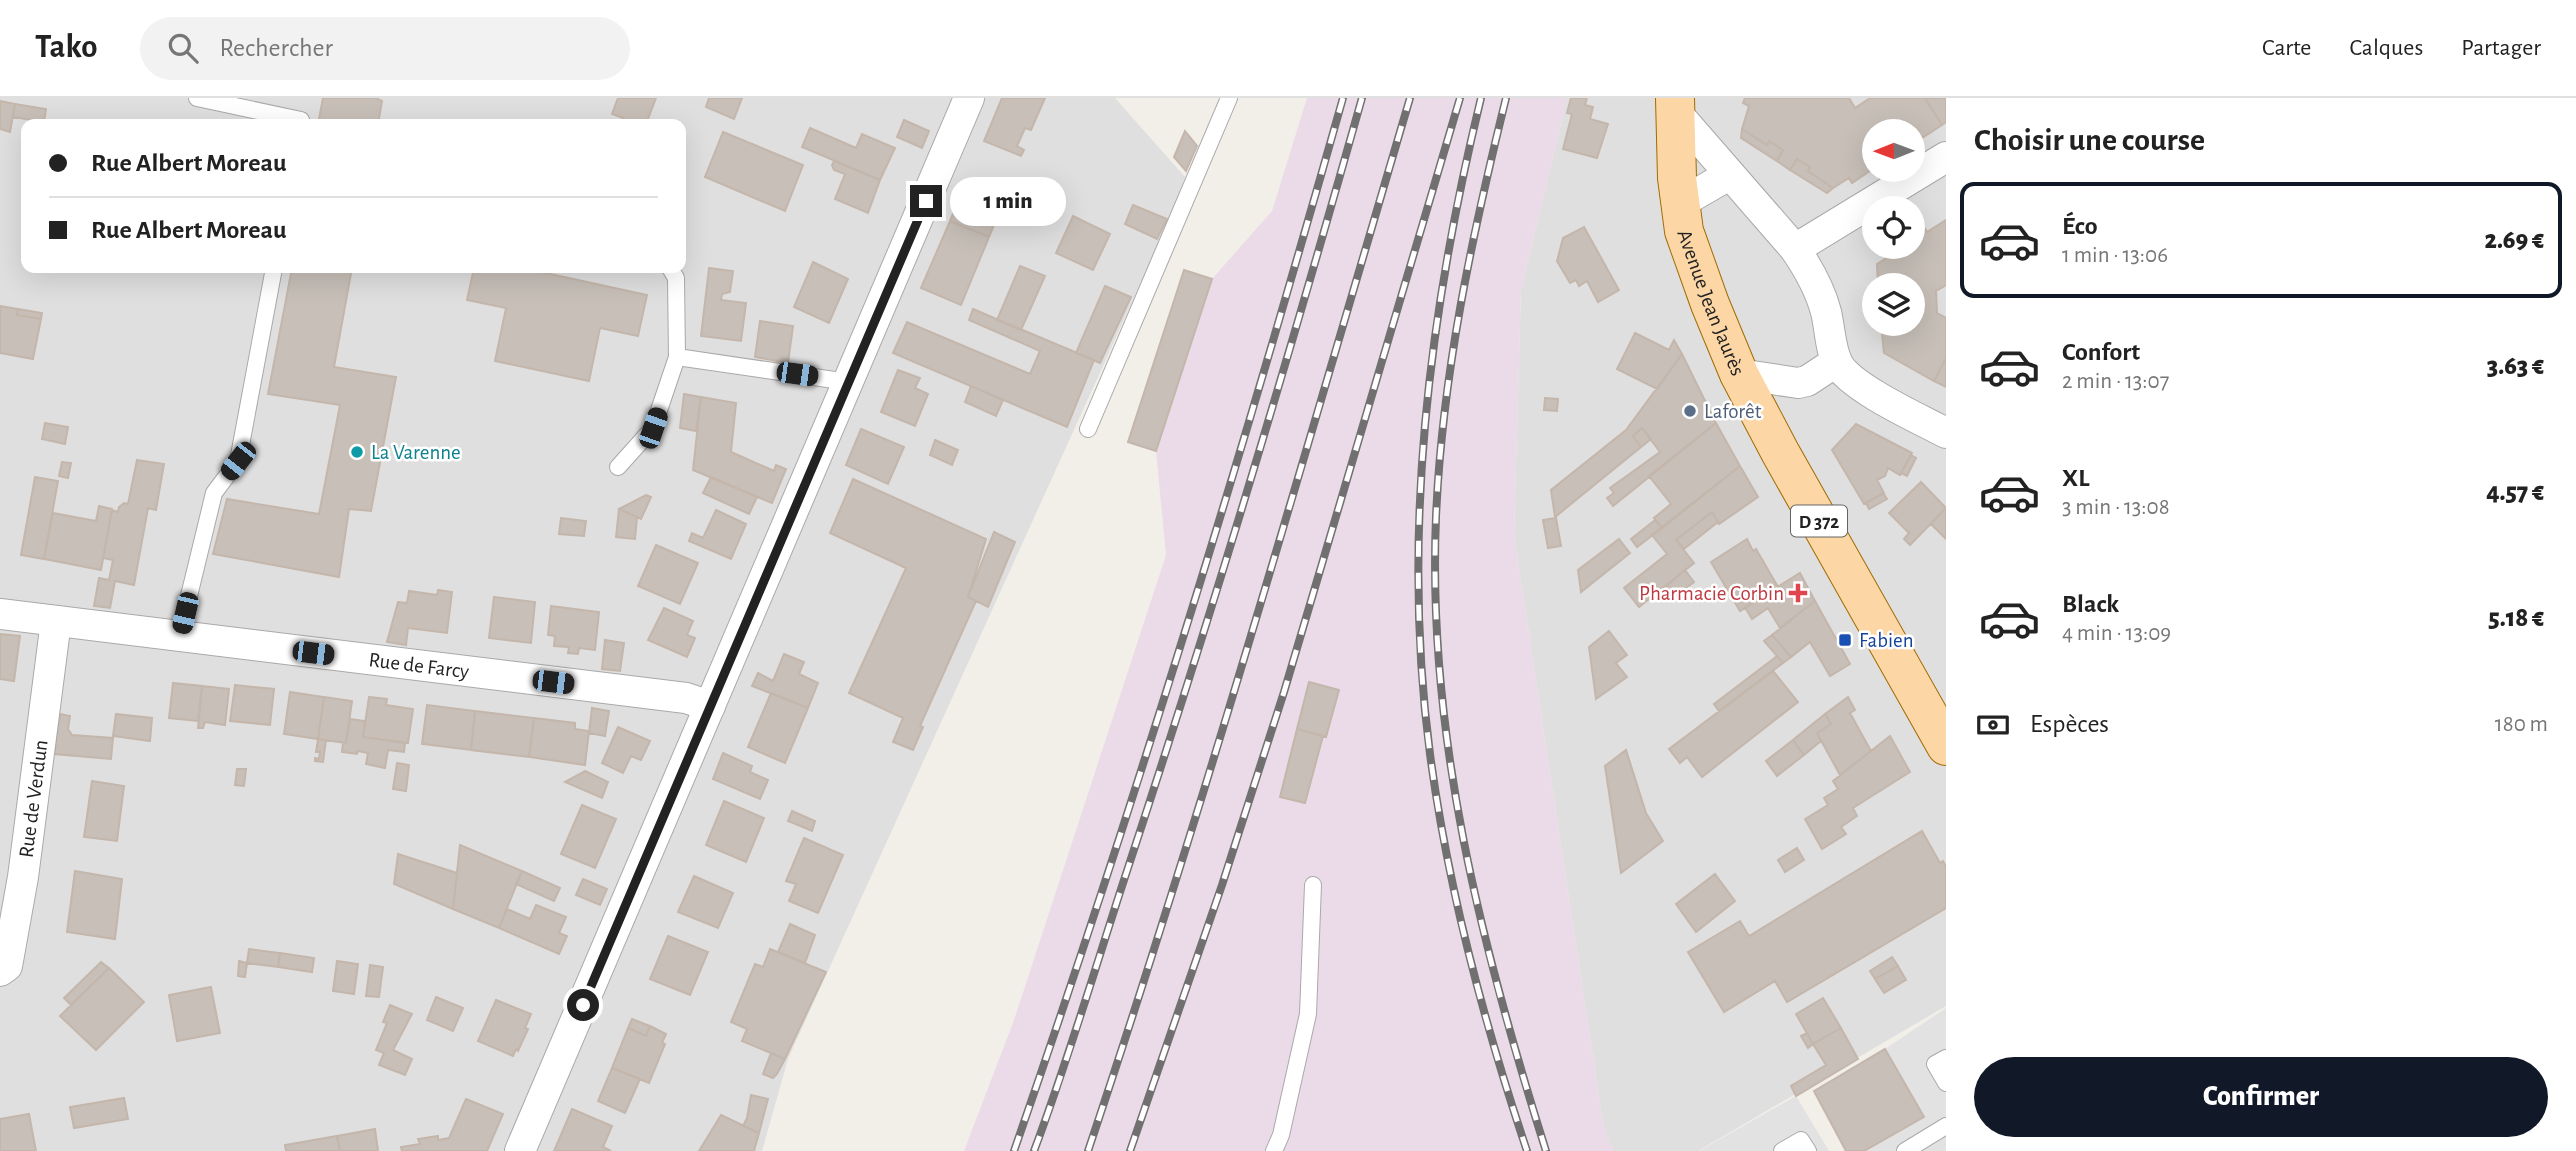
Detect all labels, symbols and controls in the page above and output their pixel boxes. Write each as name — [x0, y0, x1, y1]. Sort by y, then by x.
search box — [140, 17, 630, 80]
icon: search — [164, 29, 202, 67]
text: Tako — [35, 31, 98, 64]
text: Rechercher — [220, 35, 333, 61]
text: Carte — [2262, 36, 2311, 60]
text: Calques — [2349, 36, 2423, 60]
text: Partager — [2461, 36, 2541, 60]
north arrow — [1862, 119, 1925, 182]
map controls — [1862, 119, 1925, 336]
text: Choisir une course — [1974, 124, 2205, 156]
text: Rue Albert Moreau — [91, 150, 287, 176]
callout: 1 min — [950, 176, 1066, 226]
route end — [910, 185, 942, 217]
text: 1 min — [984, 190, 1032, 213]
button: locate — [1862, 196, 1925, 259]
icon: car — [1978, 209, 2041, 272]
text: Éco — [2062, 213, 2098, 239]
text: Rue Albert Moreau — [91, 217, 287, 243]
street label: Avenue Jean Jaurès — [1673, 227, 1749, 379]
text: 2.69 € — [2484, 227, 2544, 253]
text: 1 min · 13:06 — [2062, 244, 2168, 267]
button: layers — [1862, 273, 1925, 336]
icon: car — [1978, 335, 2041, 398]
text: Confort — [2062, 339, 2140, 365]
text: 3.63 € — [2487, 353, 2544, 379]
car — [775, 361, 820, 387]
text: 2 min · 13:07 — [2062, 370, 2169, 393]
place label: Laforêt — [1704, 401, 1762, 422]
marker: Laforêt — [1682, 403, 1698, 419]
car — [637, 405, 670, 451]
car — [217, 438, 260, 484]
place label: La Varenne — [371, 442, 461, 463]
marker: La Varenne — [349, 444, 365, 460]
icon: car — [1978, 461, 2041, 524]
text: XL — [2062, 465, 2089, 491]
text: 4.57 € — [2486, 479, 2544, 505]
text: 3 min · 13:08 — [2062, 496, 2170, 519]
road number: D 372 — [1791, 506, 1847, 536]
place label: Pharmacie Corbin — [1639, 583, 1784, 604]
marker: Pharmacie Corbin — [1790, 585, 1806, 601]
icon: car — [1978, 587, 2041, 650]
car — [171, 590, 200, 636]
text: Black — [2062, 591, 2119, 617]
text: 5.18 € — [2488, 605, 2544, 631]
text: 4 min · 13:09 — [2062, 622, 2171, 645]
place label: Fabien — [1859, 630, 1914, 651]
marker: Fabien — [1837, 632, 1853, 648]
car — [291, 640, 336, 666]
street label: Rue de Farcy — [367, 649, 470, 682]
car — [531, 669, 576, 695]
icon: cash — [1974, 706, 2012, 744]
text: Espèces — [2030, 711, 2109, 737]
text: 180 m — [2495, 713, 2548, 736]
street label: Rue de Verdun — [16, 739, 52, 859]
route start — [567, 989, 599, 1021]
button: Confirmer — [1974, 1057, 2548, 1137]

